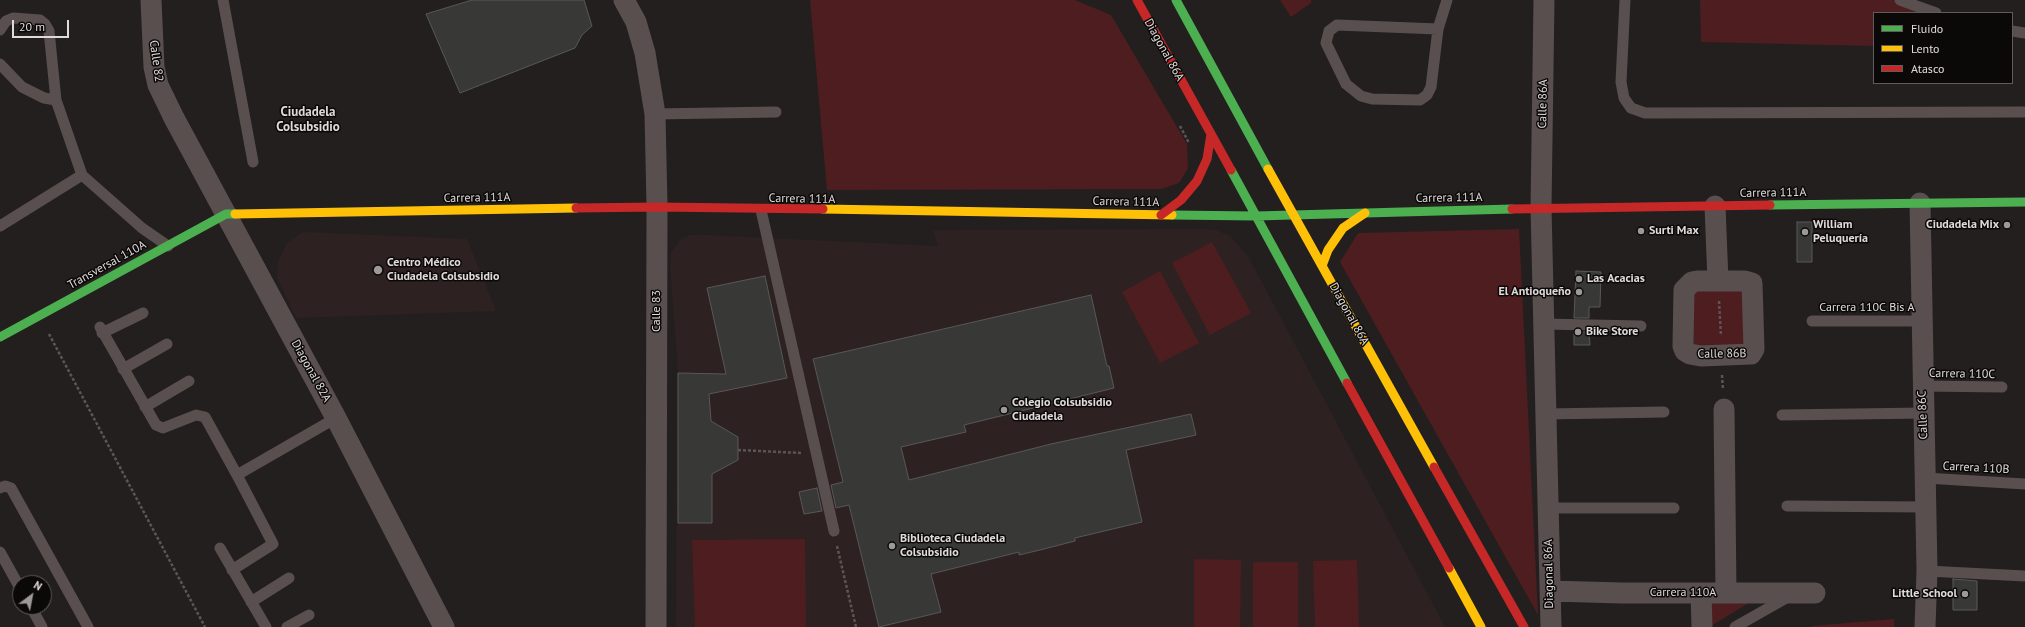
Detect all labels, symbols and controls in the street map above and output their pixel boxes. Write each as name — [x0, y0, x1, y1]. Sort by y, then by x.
scale bar — [14, 12, 71, 38]
legend — [1873, 12, 2013, 84]
street label: Diagonal 86A — [1141, 16, 1187, 84]
text: 20 m — [19, 19, 45, 34]
text: Fluido — [1911, 21, 1943, 36]
street label: Calle 82 — [146, 39, 166, 83]
text: Lento — [1911, 41, 1940, 56]
text: Atasco — [1911, 61, 1944, 76]
street label: Calle 86A — [1535, 79, 1551, 129]
district label: Ciudadela Colsubsidio — [276, 104, 340, 135]
street label: Carrera 111A — [1740, 185, 1806, 201]
street label: Carrera 111A — [444, 190, 510, 206]
street label: Carrera 111A — [1416, 190, 1482, 206]
street label: Carrera 111A — [769, 191, 835, 207]
street label: Carrera 111A — [1093, 194, 1159, 210]
place label: William Peluquería — [1813, 218, 1868, 246]
place label: Ciudadela Mix — [1926, 218, 1999, 232]
marker: Ciudadela Mix — [2002, 220, 2012, 230]
place label: Surti Max — [1649, 224, 1699, 238]
marker: Surti Max — [1636, 226, 1646, 236]
marker: William Peluquería — [1800, 227, 1810, 237]
street label: Transversal 110A — [65, 238, 149, 292]
place label: Centro Médico Ciudadela Colsubsidio — [387, 256, 500, 284]
marker: Centro Médico Ciudadela Colsubsidio — [372, 264, 384, 276]
place label: Las Acacias — [1587, 272, 1645, 286]
marker: Las Acacias — [1574, 274, 1584, 284]
street label: Diagonal 86A — [1326, 280, 1372, 348]
place label: El Antioqueño — [1499, 285, 1571, 299]
marker: El Antioqueño — [1574, 287, 1584, 297]
street label: Calle 83 — [650, 290, 664, 332]
street label: Carrera 110C Bis A — [1819, 301, 1915, 315]
place label: Bike Store — [1586, 325, 1638, 339]
marker: Bike Store — [1573, 327, 1583, 337]
street label: Diagonal 82A — [288, 337, 334, 405]
street label: Calle 86B — [1697, 346, 1747, 362]
street label: Carrera 110C — [1929, 366, 1995, 382]
street label: Calle 86C — [1915, 390, 1931, 440]
place label: Colegio Colsubsidio Ciudadela — [1012, 396, 1112, 424]
marker: Colegio Colsubsidio Ciudadela — [999, 405, 1009, 415]
street label: Carrera 110B — [1942, 459, 2010, 477]
place label: Biblioteca Ciudadela Colsubsidio — [900, 532, 1005, 560]
street label: Diagonal 86A — [1541, 539, 1557, 609]
marker: Biblioteca Ciudadela Colsubsidio — [887, 541, 897, 551]
north arrow — [12, 575, 52, 615]
text: N — [31, 578, 45, 594]
street label: Carrera 110A — [1650, 586, 1716, 600]
place label: Little School — [1892, 587, 1957, 601]
marker: Little School — [1960, 589, 1970, 599]

